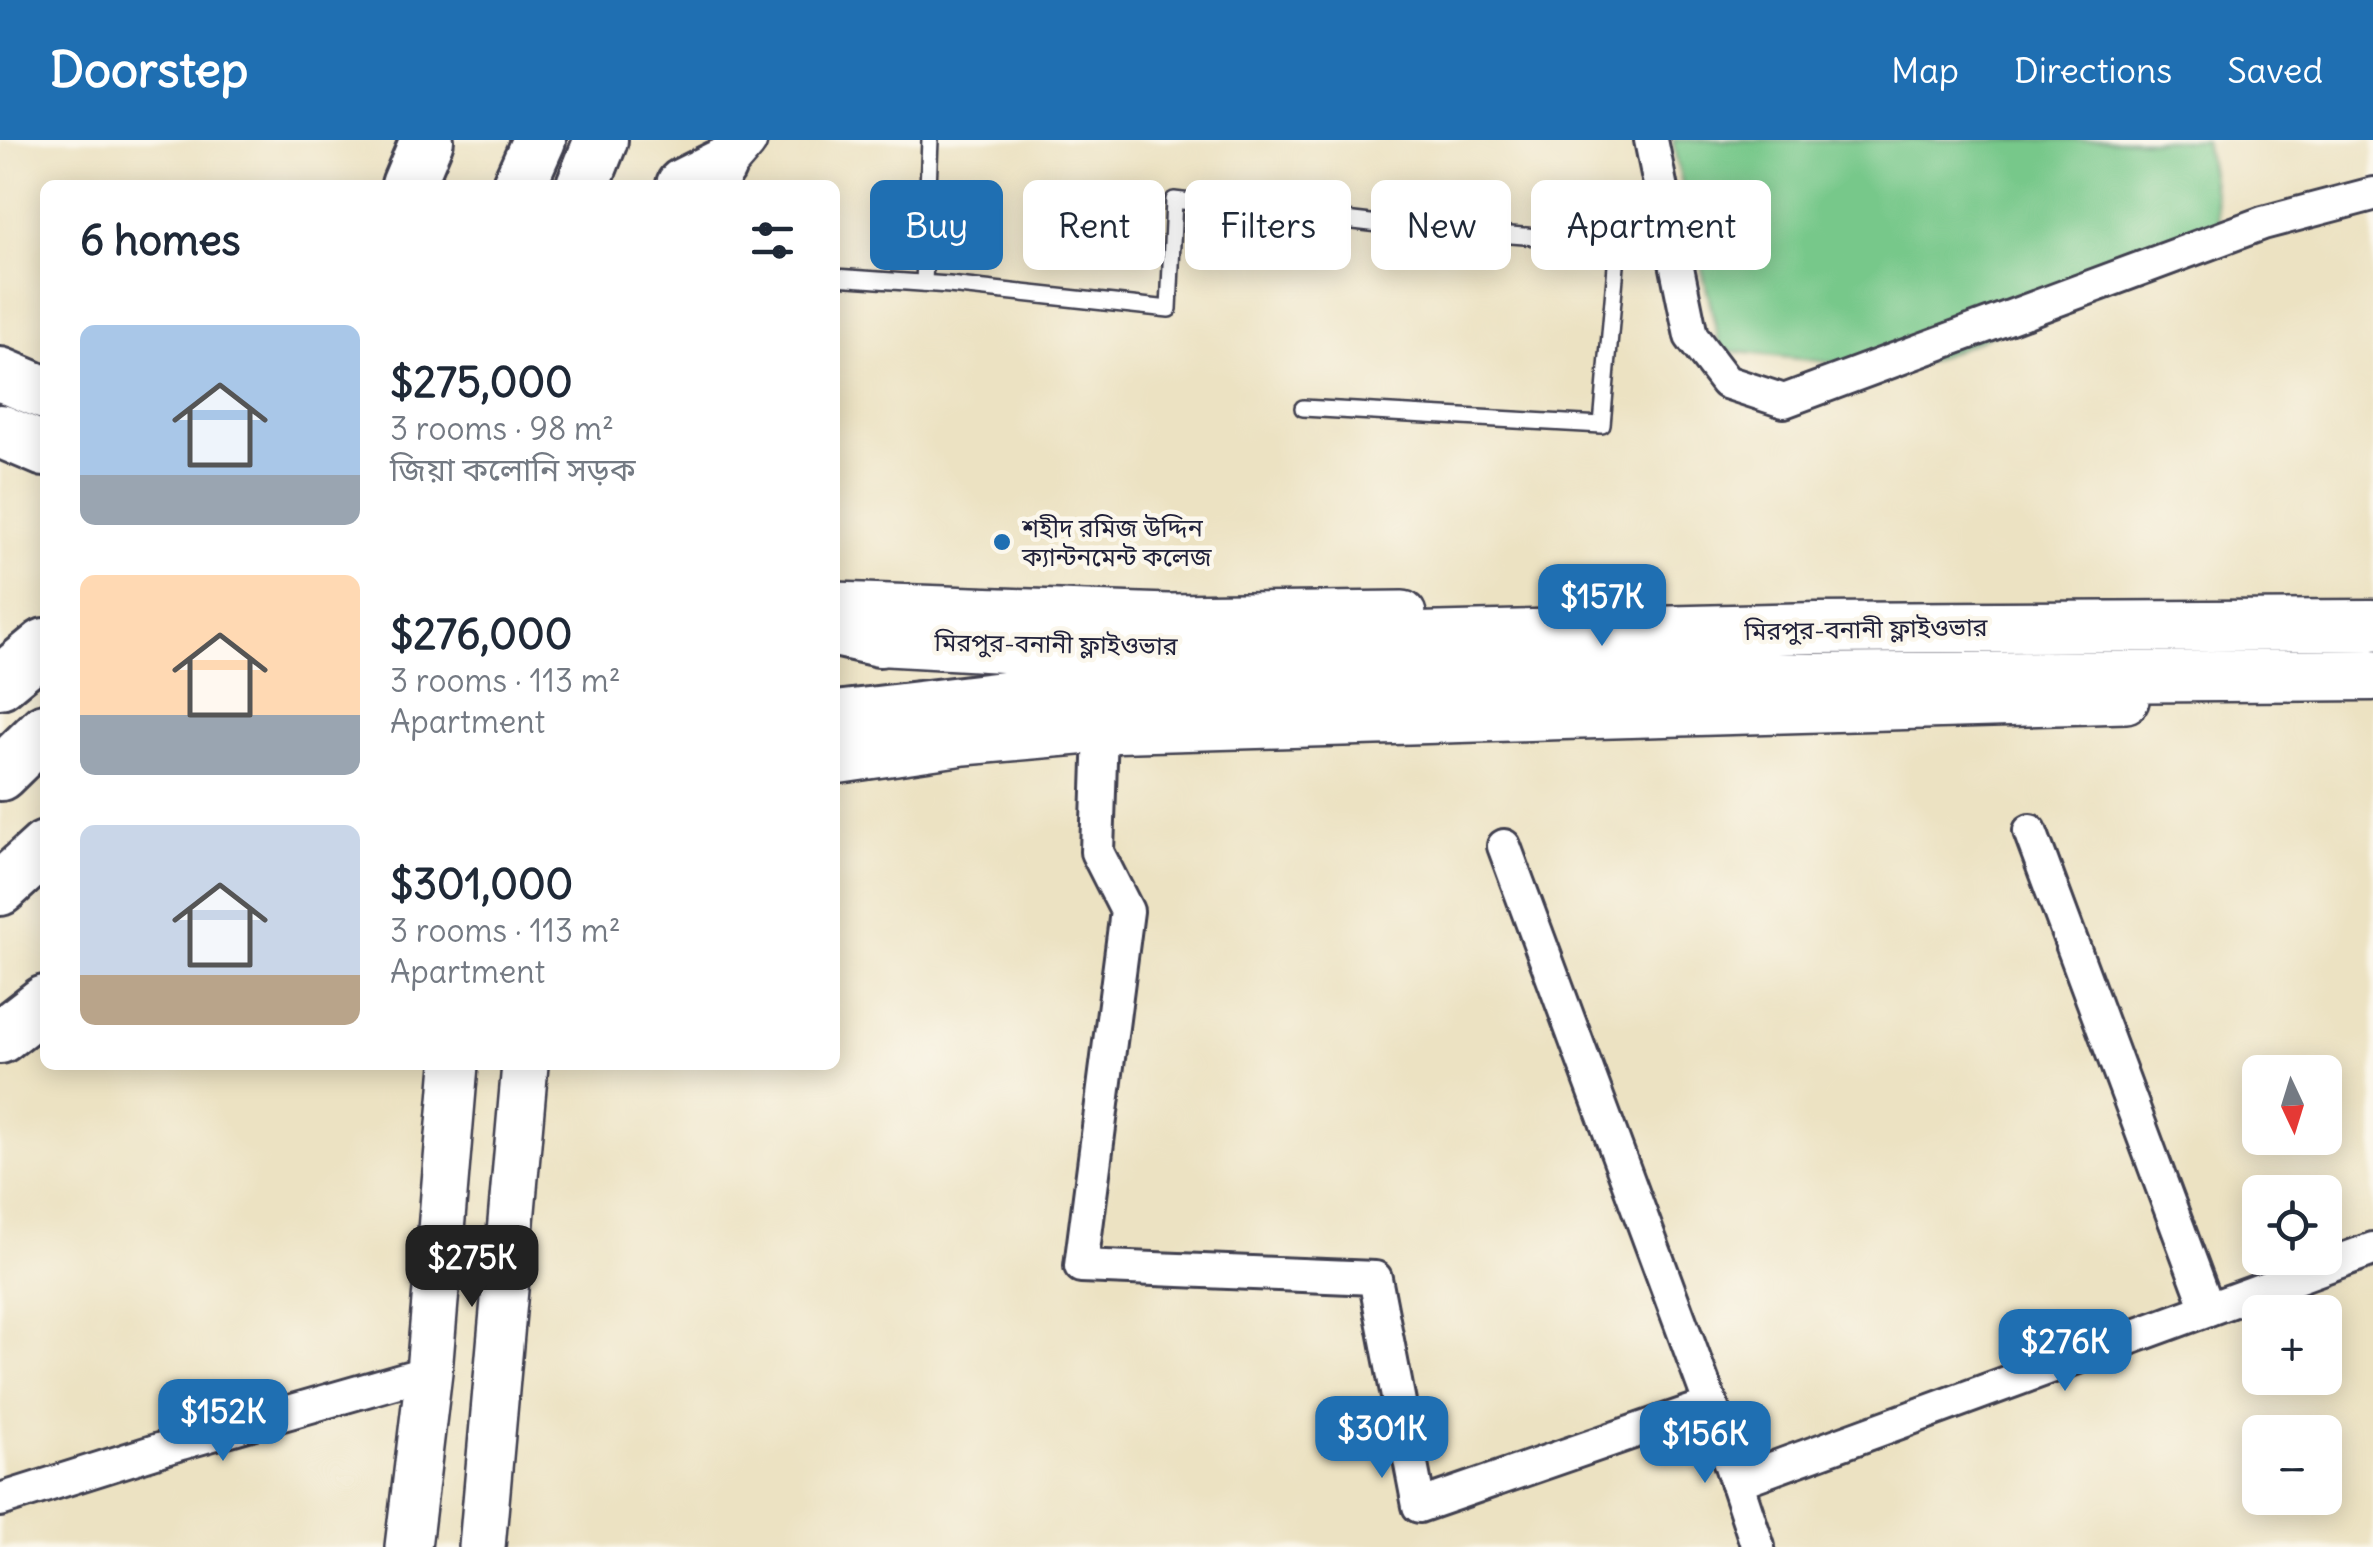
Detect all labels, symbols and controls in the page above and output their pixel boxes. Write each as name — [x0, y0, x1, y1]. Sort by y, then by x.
text: Doorstep — [50, 40, 248, 100]
text: Map — [1891, 48, 1959, 92]
text: Directions — [2014, 48, 2172, 92]
text: Saved — [2227, 48, 2323, 92]
chip: Buy — [870, 180, 1003, 270]
chip: Rent — [1023, 180, 1165, 270]
chip: Filters — [1185, 180, 1351, 270]
chip: New — [1371, 180, 1511, 270]
chip: Apartment — [1531, 180, 1771, 270]
icon: filters — [745, 213, 800, 268]
text: 6 homes — [80, 214, 241, 266]
text: $275,000 — [390, 356, 573, 408]
icon: home — [160, 365, 280, 485]
text: 3 rooms · 98 m² — [390, 408, 614, 449]
text: জিয়া কলোনি সড়ক — [390, 449, 635, 490]
place label: শহীদ রমিজ উদ্দিন ক্যান্টনমেন্ট কলেজ — [1021, 512, 1212, 573]
marker: শহীদ রমিজ উদ্দিন ক্যান্টনমেন্ট কলেজ — [991, 531, 1013, 553]
pin: $157K — [1532, 564, 1672, 649]
text: $157K — [1560, 576, 1644, 617]
text: $276,000 — [390, 608, 572, 660]
street label: মিরপুর-বনানী ফ্লাইওভার — [1743, 611, 1989, 647]
icon: home — [160, 615, 280, 735]
street label: মিরপুর-বনানী ফ্লাইওভার — [933, 626, 1179, 662]
text: 3 rooms · 113 m² — [390, 660, 621, 701]
text: Apartment — [390, 701, 545, 742]
text: $301,000 — [390, 858, 573, 910]
icon: home — [160, 865, 280, 985]
text: 3 rooms · 113 m² — [390, 910, 621, 951]
text: Apartment — [390, 951, 545, 992]
north arrow — [2242, 1055, 2342, 1155]
map controls — [2242, 1055, 2342, 1515]
button: locate — [2242, 1175, 2342, 1275]
pin: $275K — [402, 1225, 542, 1310]
text: $275K — [427, 1237, 517, 1278]
button: + — [2242, 1295, 2342, 1395]
pin: $276K — [1995, 1309, 2135, 1394]
text: $276K — [2021, 1321, 2109, 1362]
pin: $152K — [153, 1379, 293, 1464]
text: $152K — [180, 1391, 266, 1432]
pin: $301K — [1312, 1396, 1452, 1481]
pin: $156K — [1635, 1401, 1775, 1486]
text: $301K — [1337, 1408, 1427, 1449]
text: $156K — [1662, 1413, 1748, 1454]
button: − — [2242, 1415, 2342, 1515]

